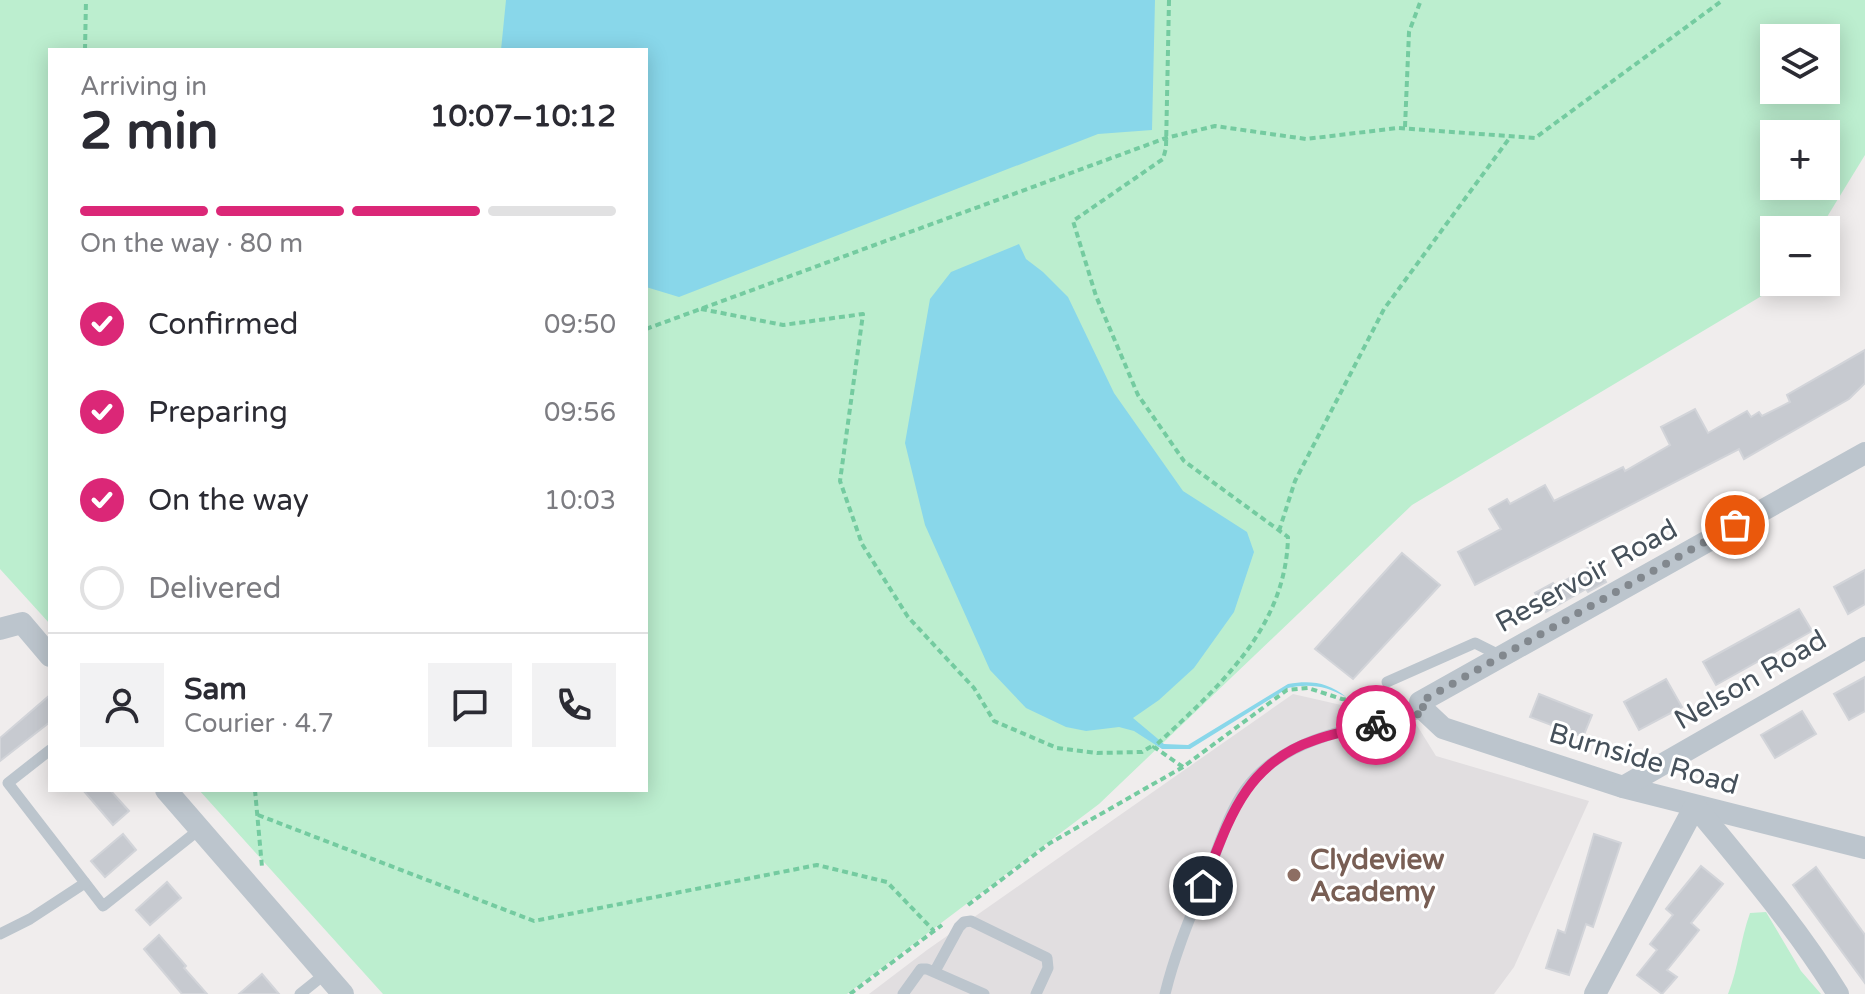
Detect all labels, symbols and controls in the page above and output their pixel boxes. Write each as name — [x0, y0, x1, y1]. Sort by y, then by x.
map controls — [1760, 24, 1840, 296]
button: layers — [1760, 24, 1840, 104]
text: Arriving in — [80, 71, 207, 102]
text: 10:07–10:12 — [430, 98, 616, 135]
text: 2 min — [80, 100, 219, 163]
button: + — [1760, 120, 1840, 200]
button: − — [1760, 216, 1840, 296]
text: On the way · 80 m — [80, 228, 303, 259]
icon: check — [80, 302, 124, 346]
text: Confirmed — [148, 306, 299, 343]
text: 09:50 — [544, 309, 616, 340]
icon: check — [80, 390, 124, 434]
text: Preparing — [148, 394, 288, 431]
text: 09:56 — [544, 397, 616, 428]
icon: check — [80, 478, 124, 522]
text: On the way — [148, 482, 309, 519]
text: 10:03 — [544, 485, 616, 516]
pin — [1701, 491, 1769, 559]
icon: bag — [1713, 503, 1757, 547]
street label: Reservoir Road — [1490, 512, 1683, 640]
text: Delivered — [148, 570, 282, 607]
street label: Nelson Road — [1668, 623, 1833, 737]
button: person — [80, 663, 164, 747]
button: chat — [428, 663, 512, 747]
button: phone — [532, 663, 616, 747]
text: Sam — [184, 671, 247, 708]
courier — [1336, 685, 1416, 765]
icon: bike — [1354, 703, 1398, 747]
text: Courier · 4.7 — [184, 708, 334, 739]
street label: Burnside Road — [1545, 716, 1742, 802]
place label: Clydeview Academy — [1310, 843, 1444, 909]
pin — [1169, 852, 1237, 920]
icon: home — [1181, 864, 1225, 908]
marker: Clydeview Academy — [1285, 866, 1303, 884]

